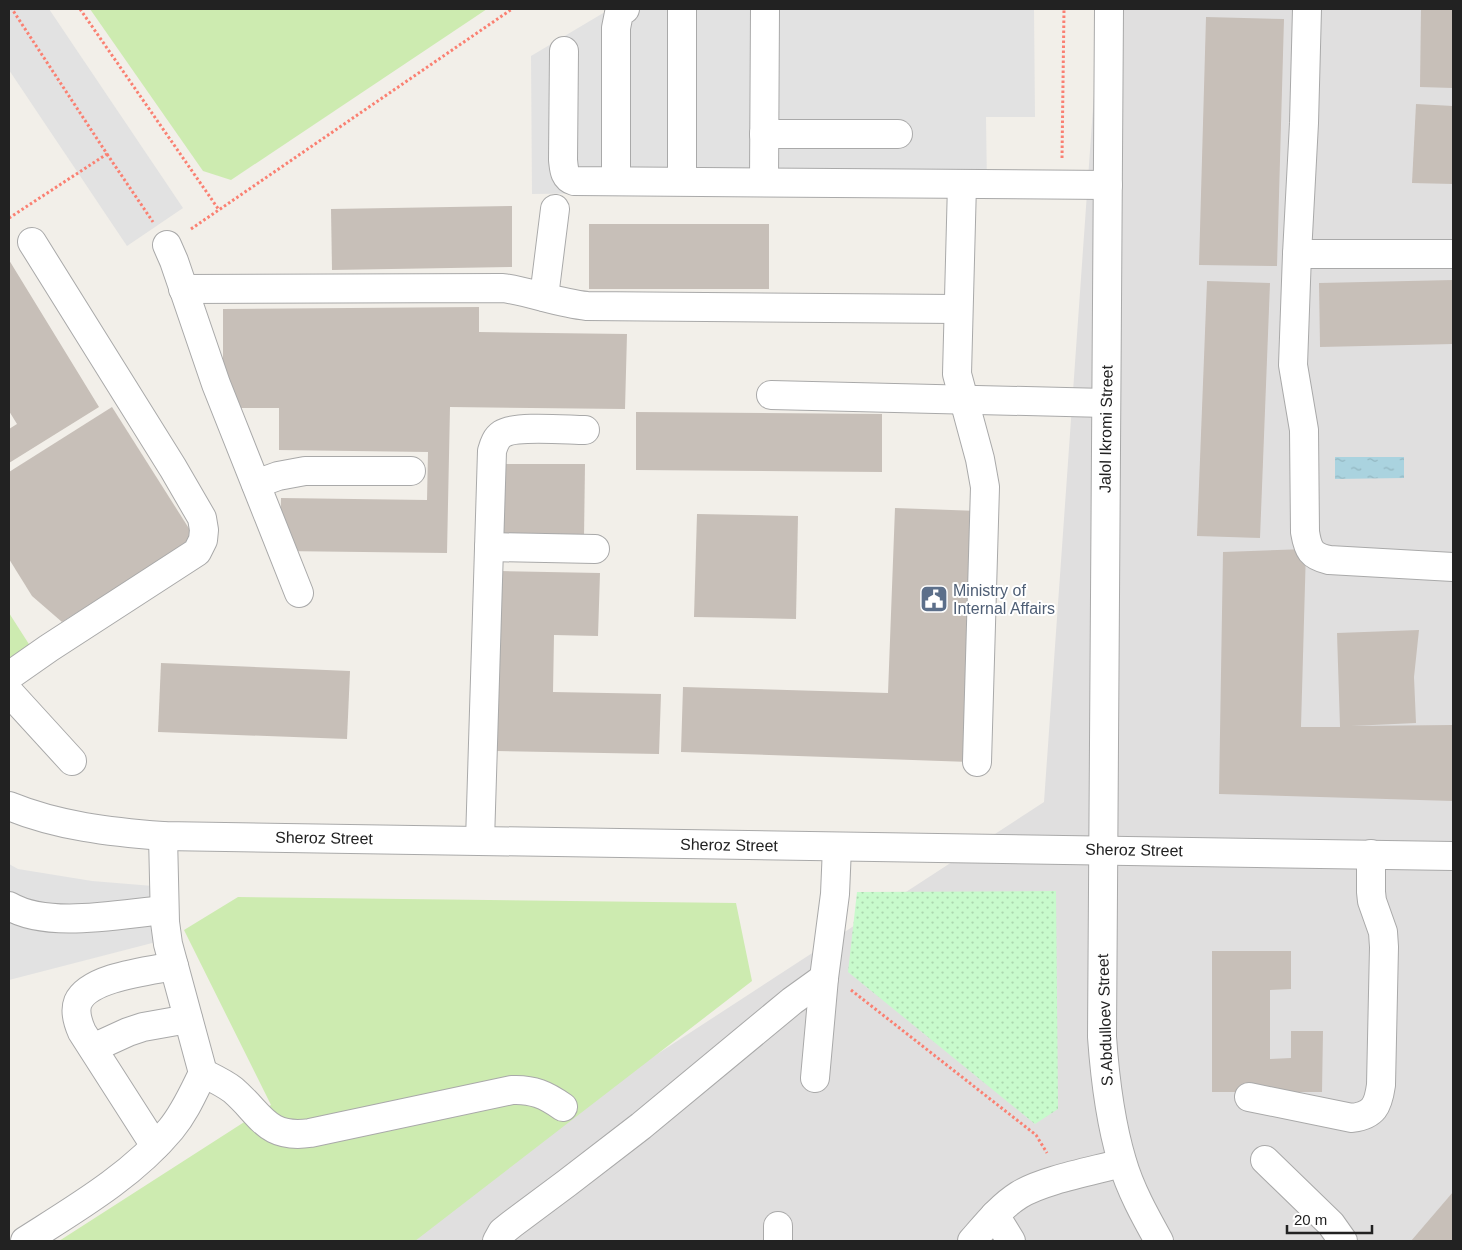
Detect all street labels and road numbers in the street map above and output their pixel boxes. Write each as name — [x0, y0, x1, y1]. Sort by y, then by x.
street label: Jalol Ikromi Street — [1096, 364, 1116, 493]
street label: Sheroz Street — [275, 829, 374, 847]
street label: Sheroz Street — [680, 836, 779, 854]
street label: Sheroz Street — [1085, 841, 1184, 859]
street label: S.Abdulloev Street — [1094, 953, 1116, 1087]

